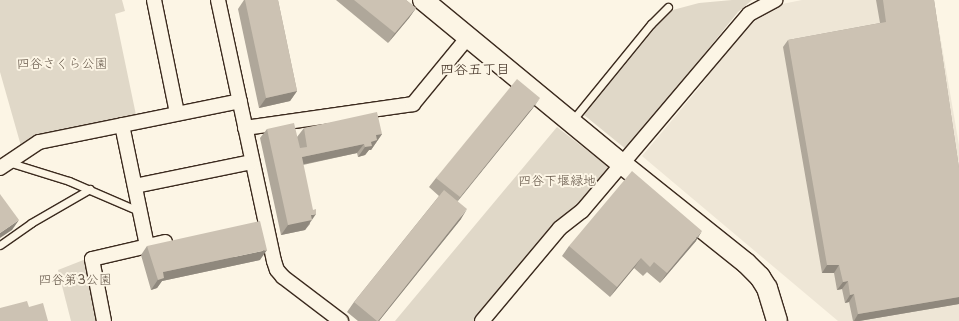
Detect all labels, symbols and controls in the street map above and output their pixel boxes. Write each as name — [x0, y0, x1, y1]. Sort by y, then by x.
park label: 四谷さくら公園 — [17, 55, 107, 71]
district label: 四谷五丁目 — [440, 61, 510, 77]
park label: 四谷下堰緑地 — [518, 172, 596, 188]
park label: 四谷第3公園 — [38, 271, 112, 287]

